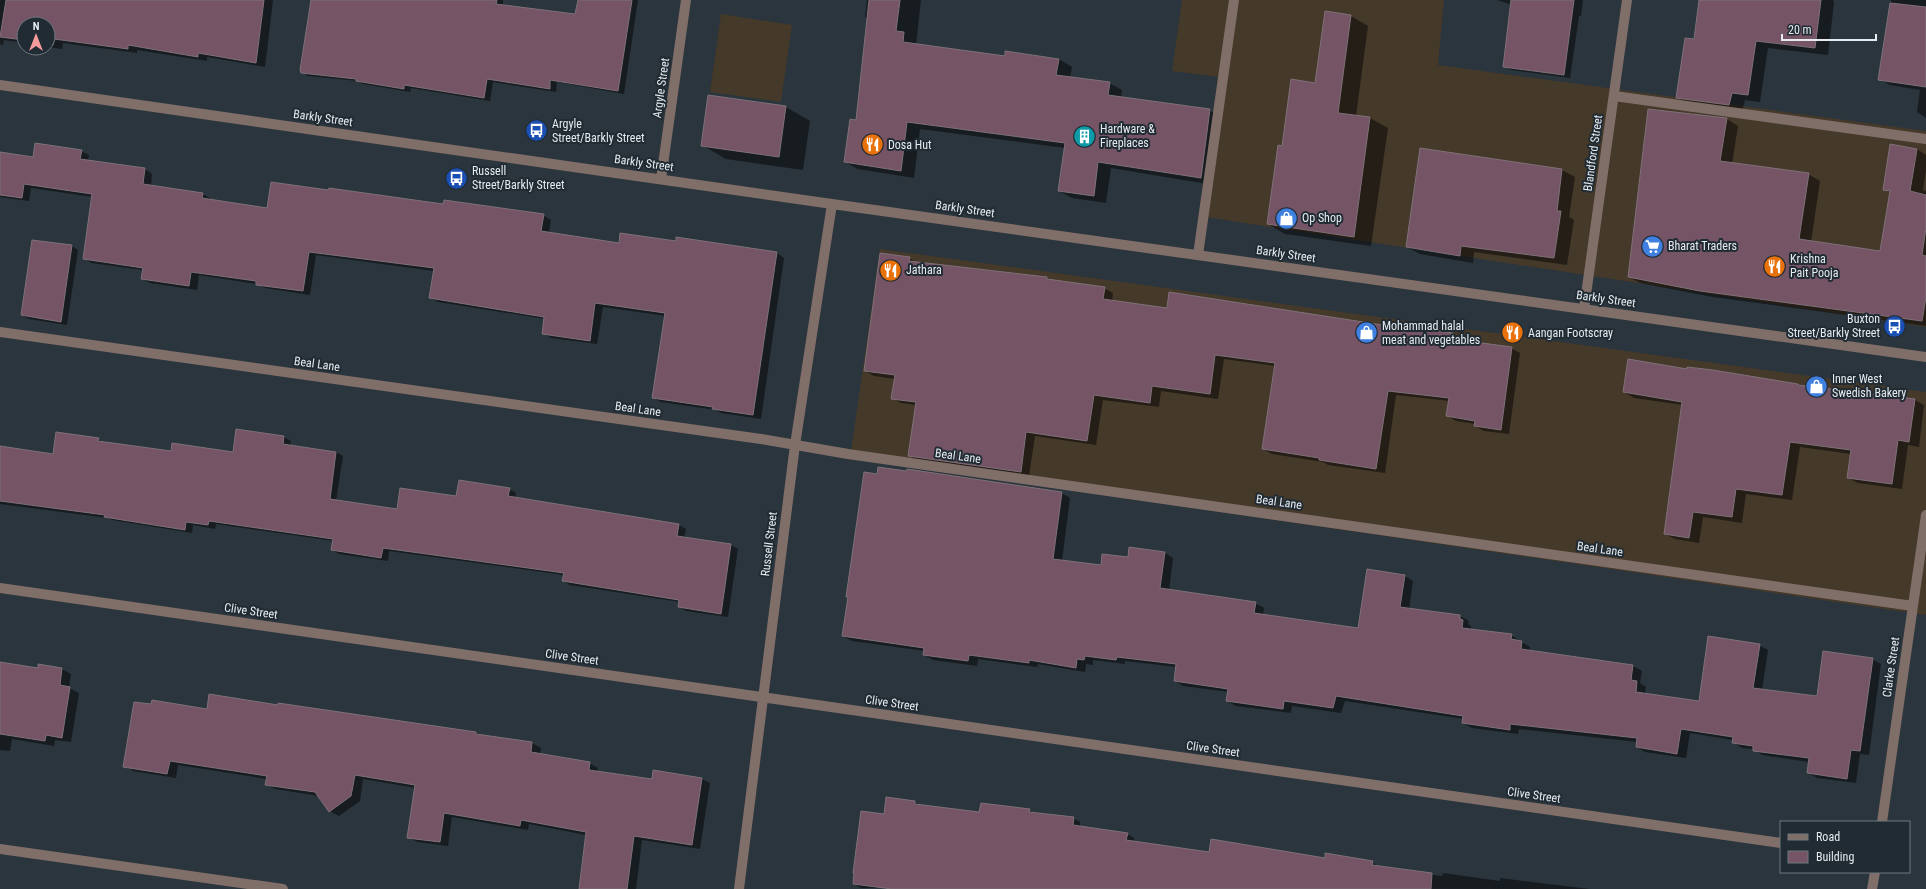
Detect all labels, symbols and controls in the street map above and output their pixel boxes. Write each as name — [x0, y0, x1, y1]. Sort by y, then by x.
north arrow — [16, 16, 56, 56]
scale bar — [1782, 16, 1876, 42]
text: N — [33, 20, 40, 33]
text: 20 m — [1788, 23, 1812, 37]
street label: Argyle Street — [650, 57, 672, 119]
street label: Barkly Street — [292, 107, 354, 129]
street label: Blandford Street — [1581, 113, 1605, 192]
place label: Argyle Street/Barkly Street — [552, 117, 645, 145]
bus stop icon: Argyle Street/Barkly Street — [524, 118, 550, 144]
place label: Hardware & Fireplaces — [1100, 122, 1155, 150]
building icon: Hardware & Fireplaces — [1071, 123, 1097, 149]
restaurant icon: Dosa Hut — [860, 132, 886, 158]
place label: Dosa Hut — [888, 138, 932, 152]
street label: Barkly Street — [613, 152, 675, 174]
place label: Russell Street/Barkly Street — [472, 164, 565, 192]
bus stop icon: Russell Street/Barkly Street — [443, 165, 469, 191]
street label: Barkly Street — [934, 198, 996, 220]
shop icon: Op Shop — [1274, 205, 1300, 231]
place label: Op Shop — [1302, 211, 1342, 225]
supermarket icon: Bharat Traders — [1639, 233, 1665, 259]
place label: Bharat Traders — [1668, 239, 1737, 253]
street label: Barkly Street — [1255, 243, 1317, 265]
place label: Krishna Pait Pooja — [1790, 252, 1839, 280]
restaurant icon: Krishna Pait Pooja — [1762, 253, 1788, 279]
restaurant icon: Jathara — [878, 257, 904, 283]
place label: Jathara — [906, 263, 942, 277]
street label: Barkly Street — [1575, 288, 1637, 310]
place label: Buxton Street/Barkly Street — [1787, 312, 1880, 340]
bus stop icon: Buxton Street/Barkly Street — [1882, 313, 1908, 339]
place label: Mohammad halal meat and vegetables — [1382, 319, 1480, 347]
shop icon: Mohammad halal meat and vegetables — [1354, 320, 1380, 346]
restaurant icon: Aangan Footscray — [1499, 320, 1525, 346]
place label: Aangan Footscray — [1528, 326, 1613, 340]
street label: Beal Lane — [293, 354, 341, 374]
place label: Inner West Swedish Bakery — [1832, 372, 1906, 400]
shop icon: Inner West Swedish Bakery — [1804, 373, 1830, 399]
street label: Beal Lane — [614, 399, 662, 419]
street label: Beal Lane — [934, 446, 982, 466]
street label: Beal Lane — [1255, 492, 1303, 512]
street label: Russell Street — [758, 510, 780, 577]
street label: Beal Lane — [1576, 539, 1624, 559]
street label: Clive Street — [223, 600, 279, 622]
street label: Clarke Street — [1880, 636, 1902, 698]
street label: Clive Street — [544, 646, 600, 668]
street label: Clive Street — [864, 692, 920, 714]
street label: Clive Street — [1185, 738, 1241, 760]
street label: Clive Street — [1506, 784, 1562, 806]
legend — [1780, 821, 1910, 873]
text: Road — [1816, 830, 1840, 844]
text: Building — [1816, 850, 1854, 864]

